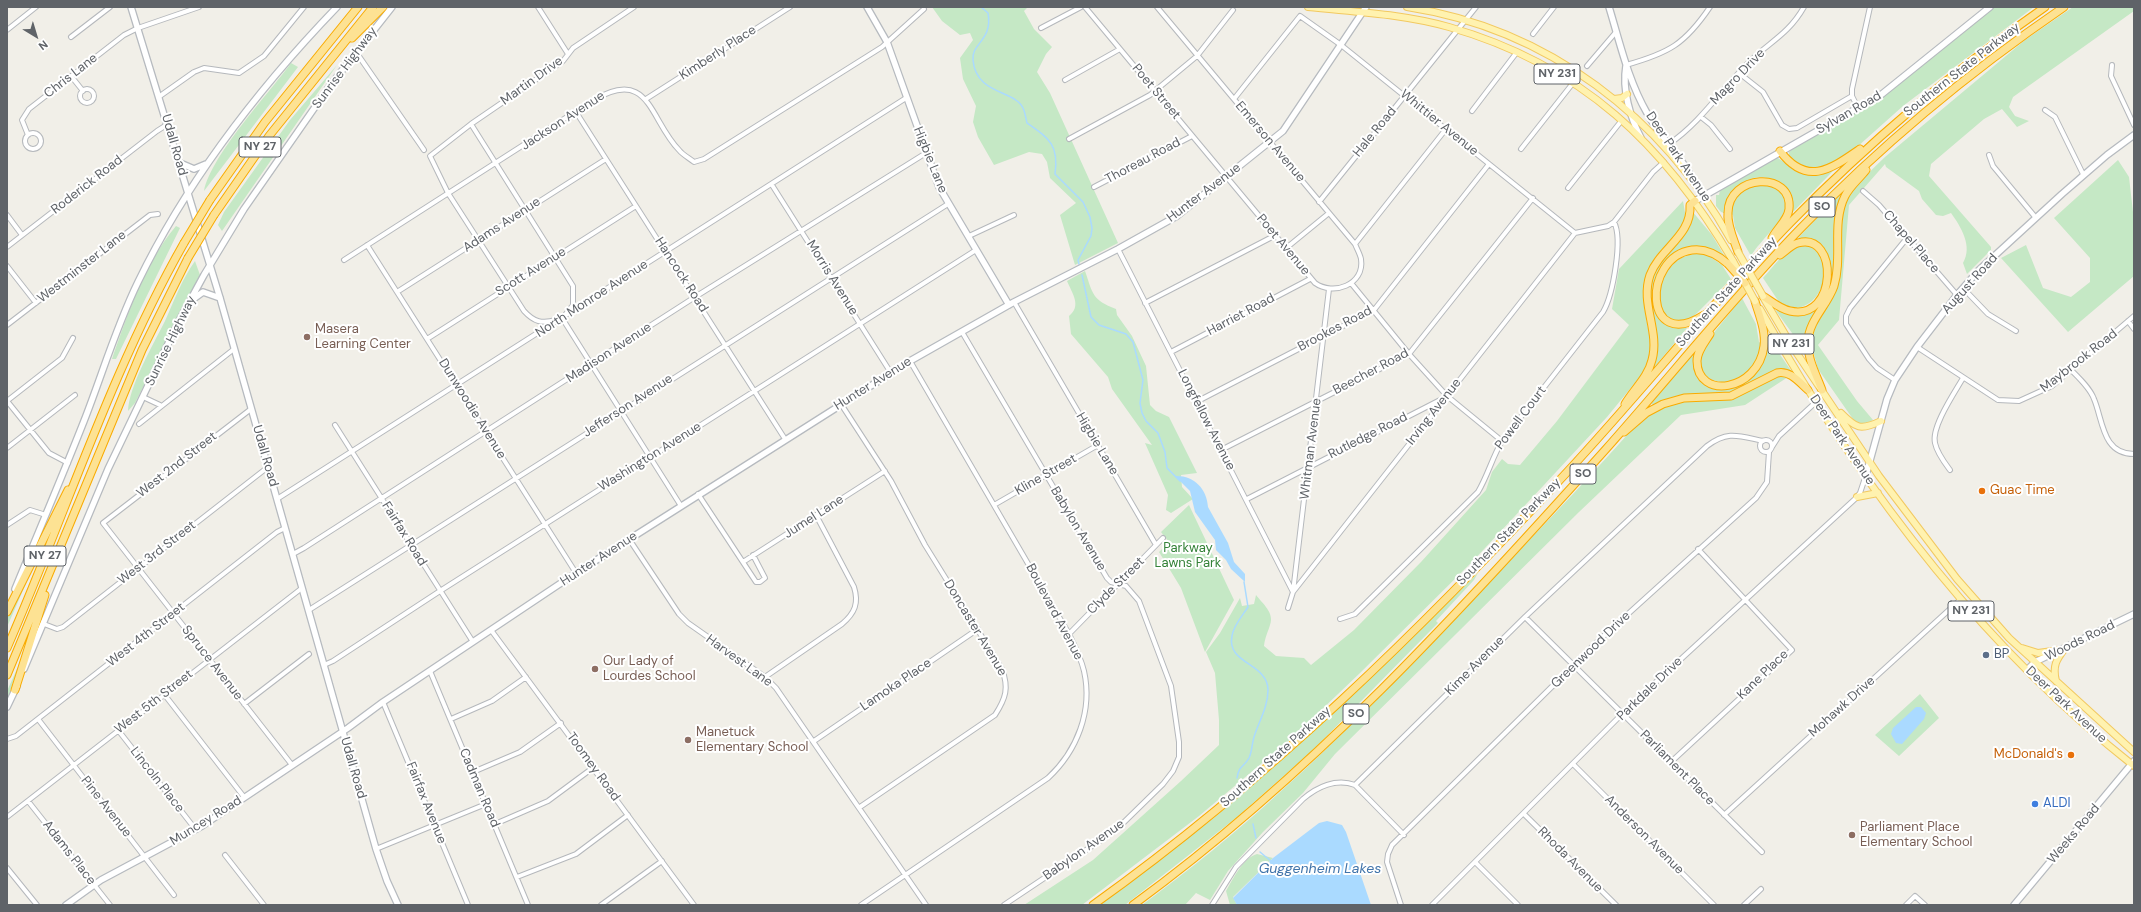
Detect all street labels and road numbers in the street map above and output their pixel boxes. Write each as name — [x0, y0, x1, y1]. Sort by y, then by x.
street label: Southern State Parkway — [1901, 20, 2023, 120]
street label: Kimberly Place — [677, 22, 759, 84]
street label: Sunrise Highway — [309, 24, 381, 112]
street label: Magro Drive — [1707, 46, 1769, 108]
street label: Chris Lane — [41, 50, 101, 102]
street label: Martin Drive — [498, 53, 566, 109]
street label: Poet Street — [1128, 61, 1184, 123]
road number: NY 231 — [1534, 64, 1580, 84]
street label: Whittier Avenue — [1397, 87, 1481, 159]
street label: Jackson Avenue — [518, 88, 608, 154]
street label: Sylvan Road — [1814, 88, 1884, 138]
street label: Emerson Avenue — [1232, 99, 1308, 185]
street label: Hale Road — [1350, 104, 1400, 160]
street label: Deer Park Avenue — [1642, 109, 1714, 205]
street label: Udall Road — [158, 112, 190, 178]
street label: Higbie Lane — [910, 125, 950, 195]
street label: Thoreau Road — [1103, 135, 1183, 187]
road number: NY 27 — [239, 137, 281, 157]
street label: Roderick Road — [48, 152, 126, 218]
street label: Hunter Avenue — [1164, 160, 1244, 226]
street label: Adams Avenue — [460, 194, 544, 256]
road number: SO — [1809, 197, 1835, 217]
street label: Chapel Place — [1880, 207, 1942, 277]
street label: Poet Avenue — [1253, 211, 1313, 279]
street label: Westminster Lane — [34, 227, 130, 307]
street label: Southern State Parkway — [1673, 234, 1781, 350]
street label: Hancock Road — [651, 235, 711, 315]
street label: Morris Avenue — [803, 238, 861, 318]
street label: Scott Avenue — [493, 244, 569, 300]
street label: August Road — [1939, 251, 2001, 317]
street label: North Monroe Avenue — [533, 257, 651, 341]
street label: Harriet Road — [1204, 291, 1278, 339]
street label: Sunrise Highway — [142, 293, 200, 389]
street label: Brookes Road — [1295, 303, 1375, 355]
street label: Madison Avenue — [563, 320, 655, 386]
street label: Maybrook Road — [2037, 326, 2121, 396]
road number: NY 231 — [1768, 334, 1814, 354]
street label: Beecher Road — [1331, 346, 1411, 398]
street label: Hunter Avenue — [831, 354, 915, 414]
street label: Dunwoodie Avenue — [435, 356, 509, 462]
street label: Longfellow Avenue — [1174, 367, 1238, 473]
street label: Jefferson Avenue — [580, 371, 676, 441]
street label: Irving Avenue — [1403, 376, 1465, 448]
street label: Powell Court — [1492, 383, 1550, 453]
street label: Deer Park Avenue — [1806, 392, 1878, 488]
street label: Whitman Avenue — [1297, 397, 1325, 501]
street label: Rutledge Road — [1326, 409, 1410, 463]
street label: Higbie Lane — [1072, 410, 1122, 478]
street label: Washington Avenue — [596, 419, 704, 495]
street label: Udall Road — [249, 423, 281, 489]
street label: West 2nd Street — [134, 429, 220, 501]
street label: Kline Street — [1012, 451, 1080, 499]
road number: SO — [1570, 464, 1596, 484]
street label: Southern State Parkway — [1454, 475, 1564, 589]
street label: Babylon Avenue — [1047, 484, 1109, 574]
street label: Jumel Lane — [781, 492, 847, 542]
street label: Fairfax Road — [378, 499, 430, 569]
street label: West 3rd Street — [115, 518, 199, 588]
street label: Hunter Avenue — [558, 528, 640, 590]
road number: NY 27 — [24, 546, 66, 566]
street label: Clyde Street — [1084, 554, 1148, 618]
street label: Boulevard Avenue — [1022, 561, 1086, 663]
street label: Doncaster Avenue — [940, 577, 1010, 679]
street label: West 4th Street — [104, 600, 188, 670]
road number: NY 231 — [1948, 601, 1994, 621]
street label: Greenwood Drive — [1548, 608, 1634, 692]
street label: Woods Road — [2043, 617, 2117, 665]
street label: Spruce Avenue — [178, 623, 246, 703]
street label: Harvest Lane — [703, 632, 775, 690]
street label: Kime Avenue — [1442, 633, 1508, 699]
street label: Kane Place — [1734, 647, 1792, 703]
street label: Parkdale Drive — [1614, 654, 1686, 724]
street label: Lamoka Place — [857, 655, 935, 715]
street label: Deer Park Avenue — [2022, 663, 2110, 747]
street label: West 5th Street — [112, 667, 196, 737]
street label: Mohawk Drive — [1806, 673, 1878, 741]
street label: Southern State Parkway — [1218, 703, 1334, 811]
road number: SO — [1343, 704, 1369, 724]
street label: Parliament Place — [1636, 727, 1718, 809]
street label: Toomey Road — [563, 730, 623, 804]
street label: Udall Road — [337, 735, 369, 801]
street label: Lincoln Place — [127, 744, 187, 816]
street label: Cadman Road — [455, 746, 503, 830]
street label: Fairfax Avenue — [403, 760, 449, 846]
street label: Pine Avenue — [77, 773, 135, 841]
street label: Anderson Avenue — [1601, 792, 1687, 878]
street label: Muncey Road — [167, 793, 245, 849]
street label: Weeks Road — [2045, 801, 2103, 867]
street label: Babylon Avenue — [1040, 816, 1128, 884]
street label: Adams Place — [39, 818, 99, 888]
street label: Rhoda Avenue — [1534, 824, 1606, 896]

